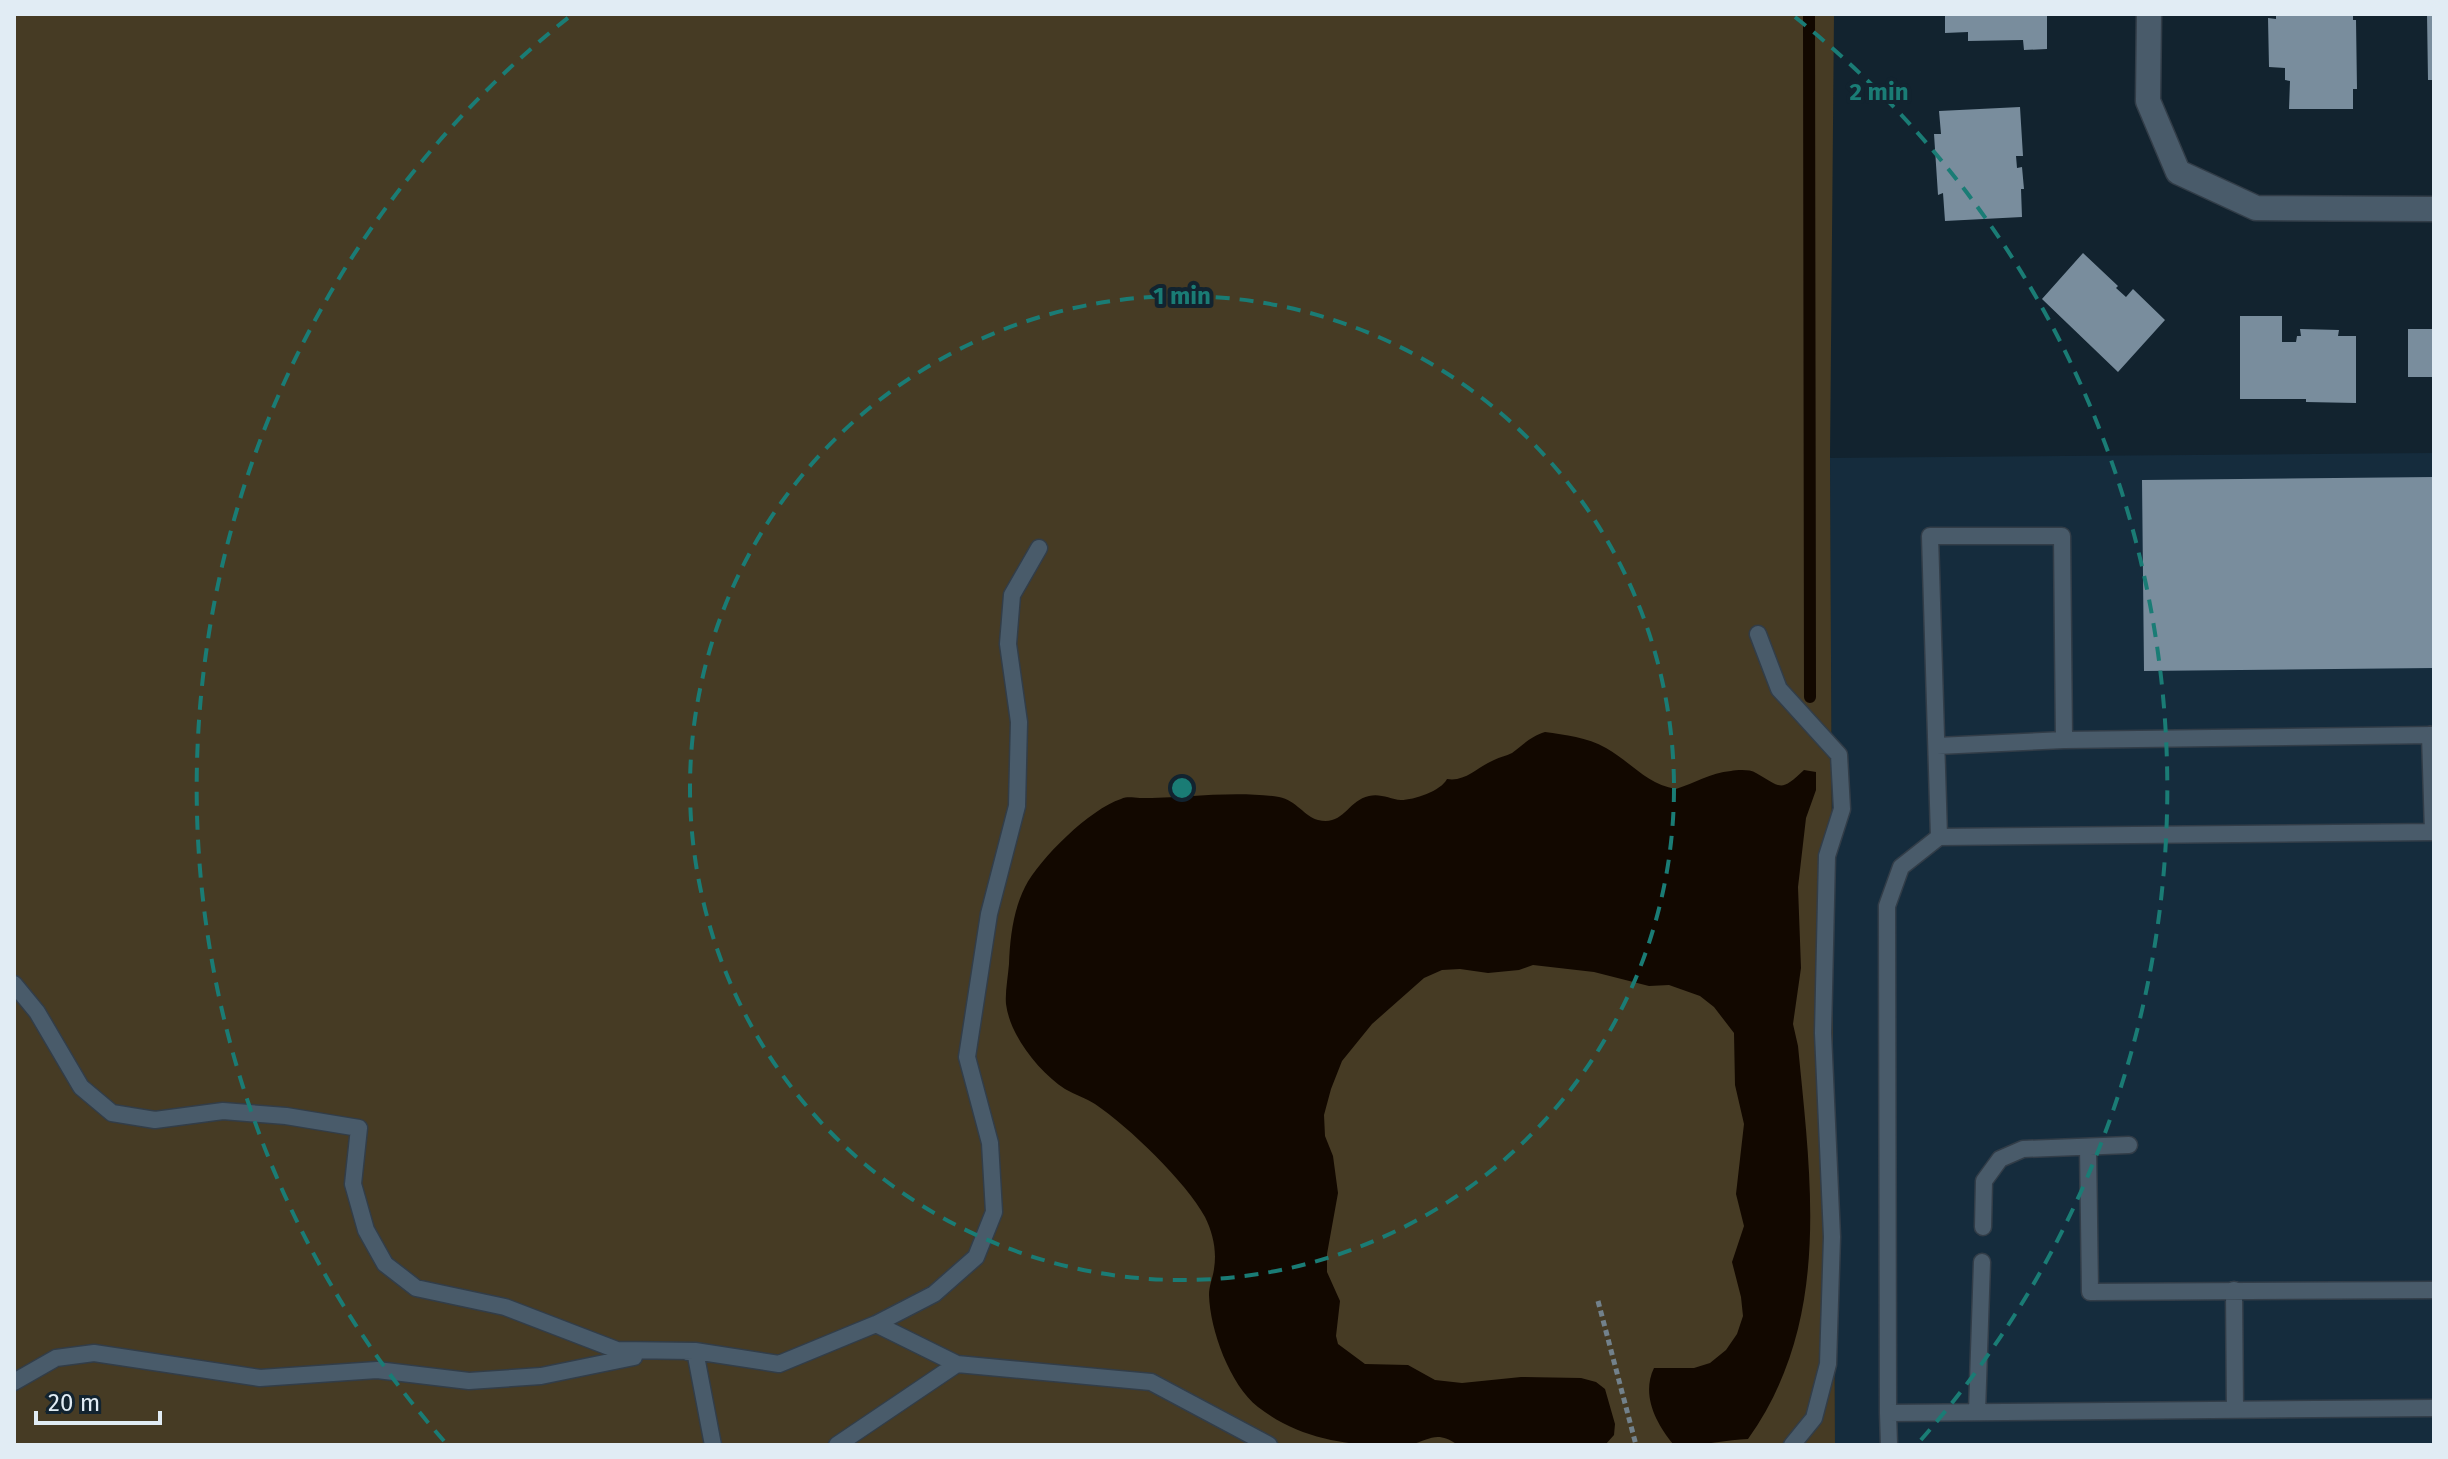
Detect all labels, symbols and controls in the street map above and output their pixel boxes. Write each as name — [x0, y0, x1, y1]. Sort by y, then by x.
text: 2 min — [1850, 78, 1909, 106]
text: 1 min — [1153, 282, 1211, 310]
centre of rings — [1168, 774, 1196, 802]
scale bar — [36, 1375, 160, 1425]
text: 20 m — [48, 1389, 100, 1417]

